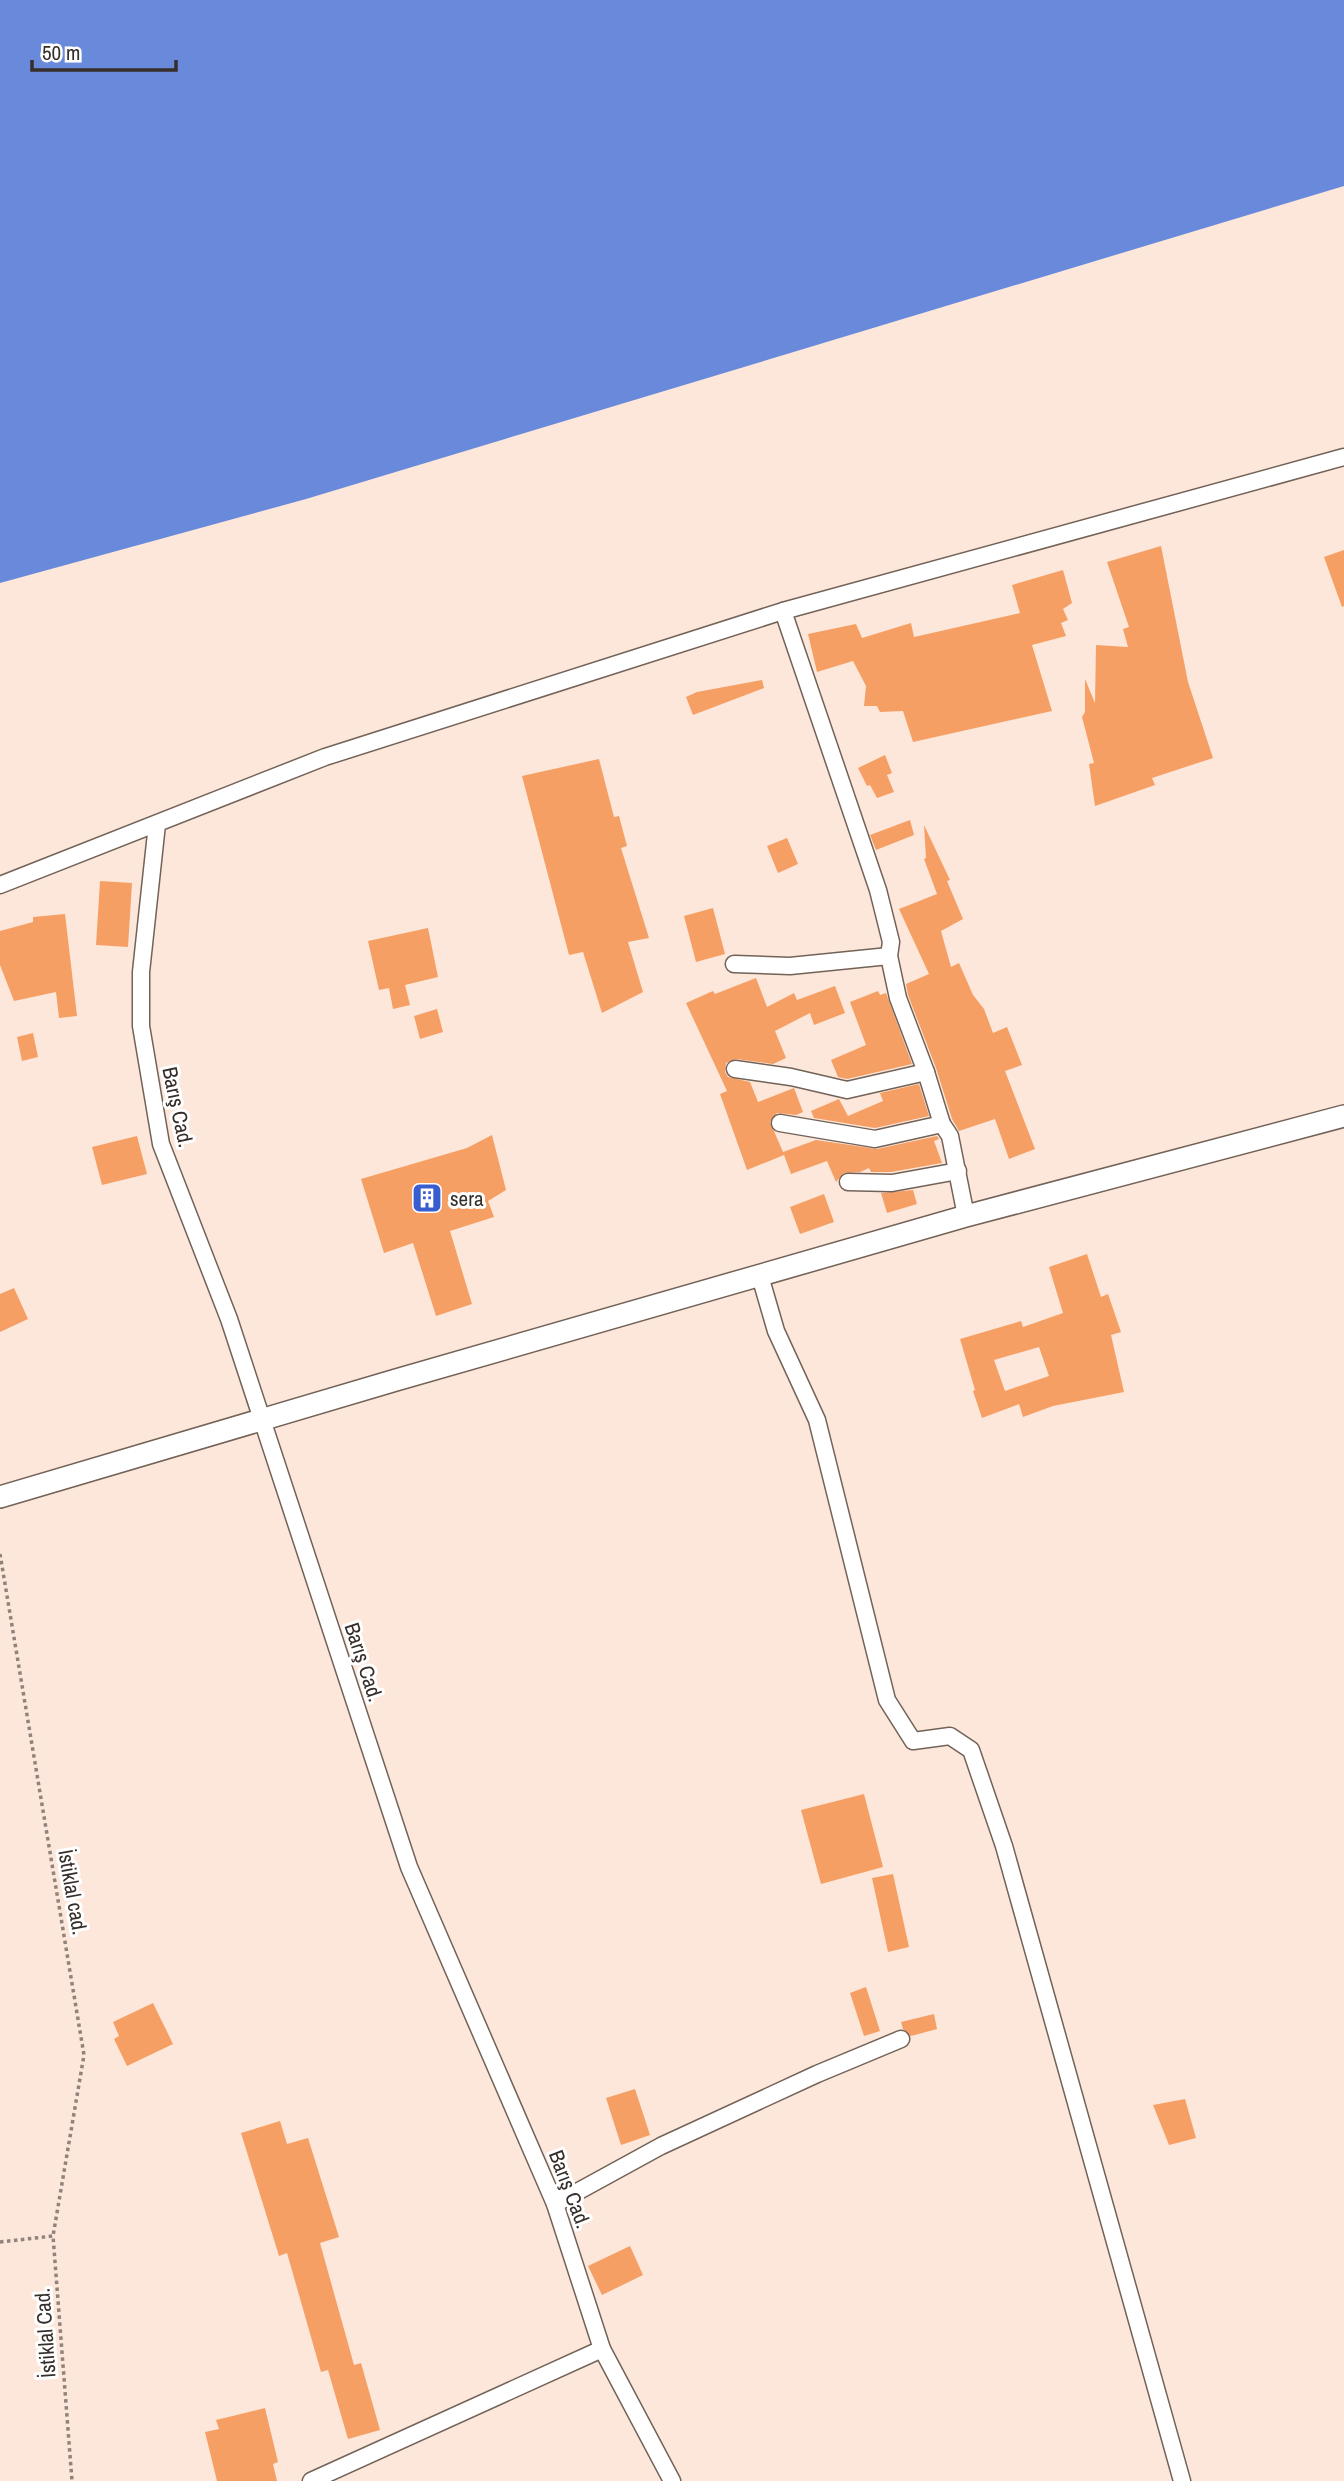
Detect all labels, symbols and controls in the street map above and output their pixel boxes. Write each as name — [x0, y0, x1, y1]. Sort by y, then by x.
scale bar — [32, 28, 175, 72]
text: 50 m — [42, 38, 80, 67]
street label: Barış Cad. — [155, 1064, 201, 1150]
building icon: sera — [410, 1181, 444, 1215]
place label: sera — [450, 1184, 484, 1213]
street label: Barış Cad. — [338, 1619, 390, 1705]
street label: İstiklal cad. — [51, 1847, 95, 1937]
street label: Barış Cad. — [542, 2146, 598, 2232]
street label: İstiklal Cad. — [27, 2287, 63, 2379]

